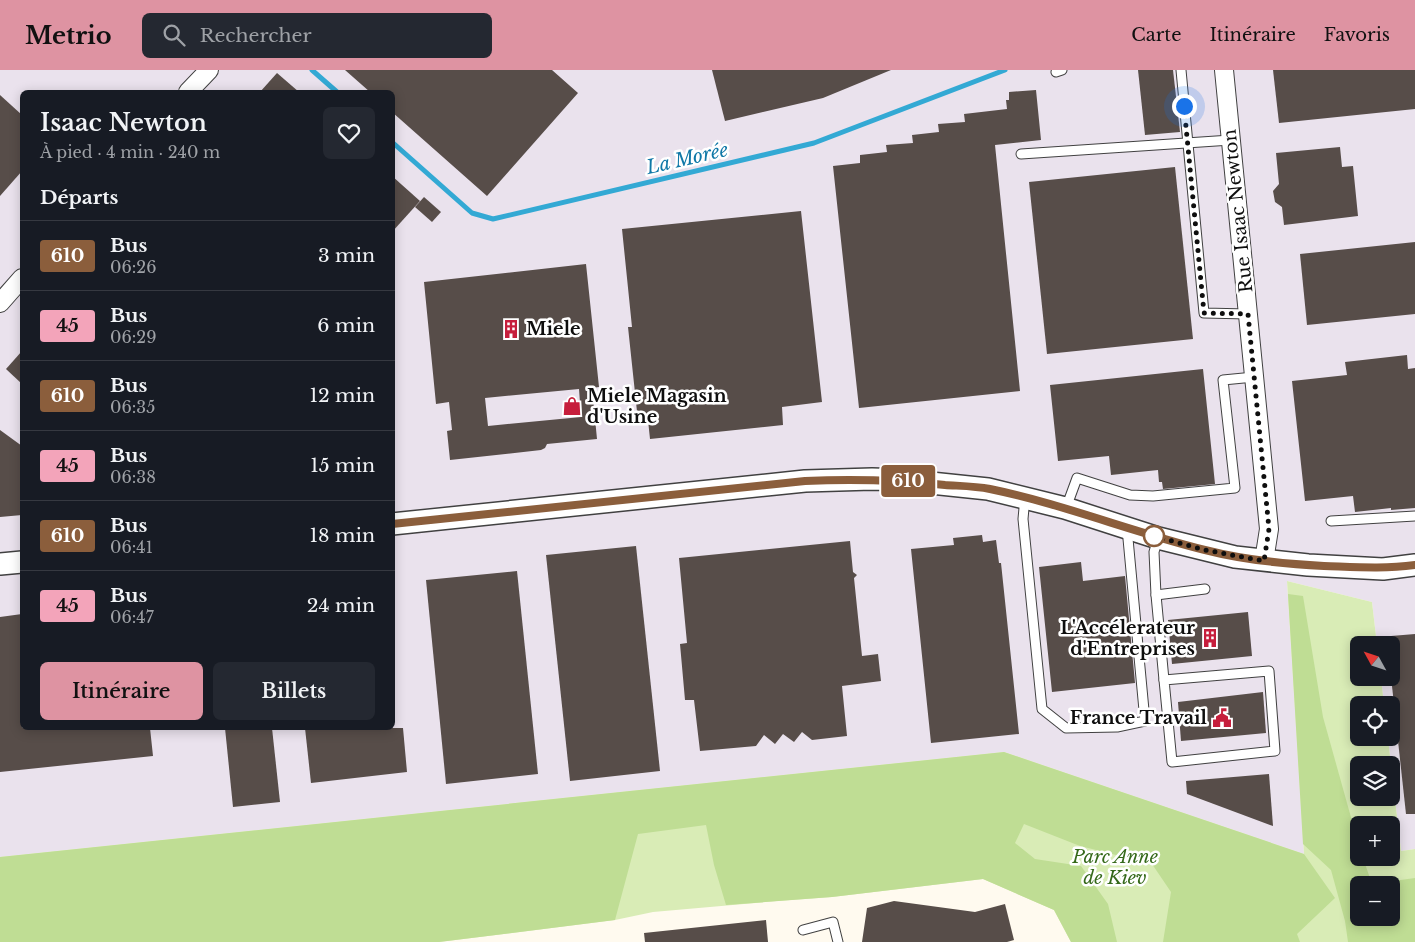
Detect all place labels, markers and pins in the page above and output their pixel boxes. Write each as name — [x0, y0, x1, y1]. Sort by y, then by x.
building icon: Miele — [500, 318, 522, 340]
place label: Miele — [526, 318, 581, 340]
place label: Miele Magasin d'Usine — [587, 385, 727, 428]
shop icon: Miele Magasin d'Usine — [561, 395, 583, 417]
unlabelled marker — [1143, 525, 1165, 547]
place label: L'Accélerateur d'Entreprises — [1060, 617, 1195, 660]
building icon: L'Accélerateur d'Entreprises — [1199, 627, 1221, 649]
place label: France Travail — [1070, 707, 1208, 729]
public building icon: France Travail — [1211, 707, 1233, 729]

